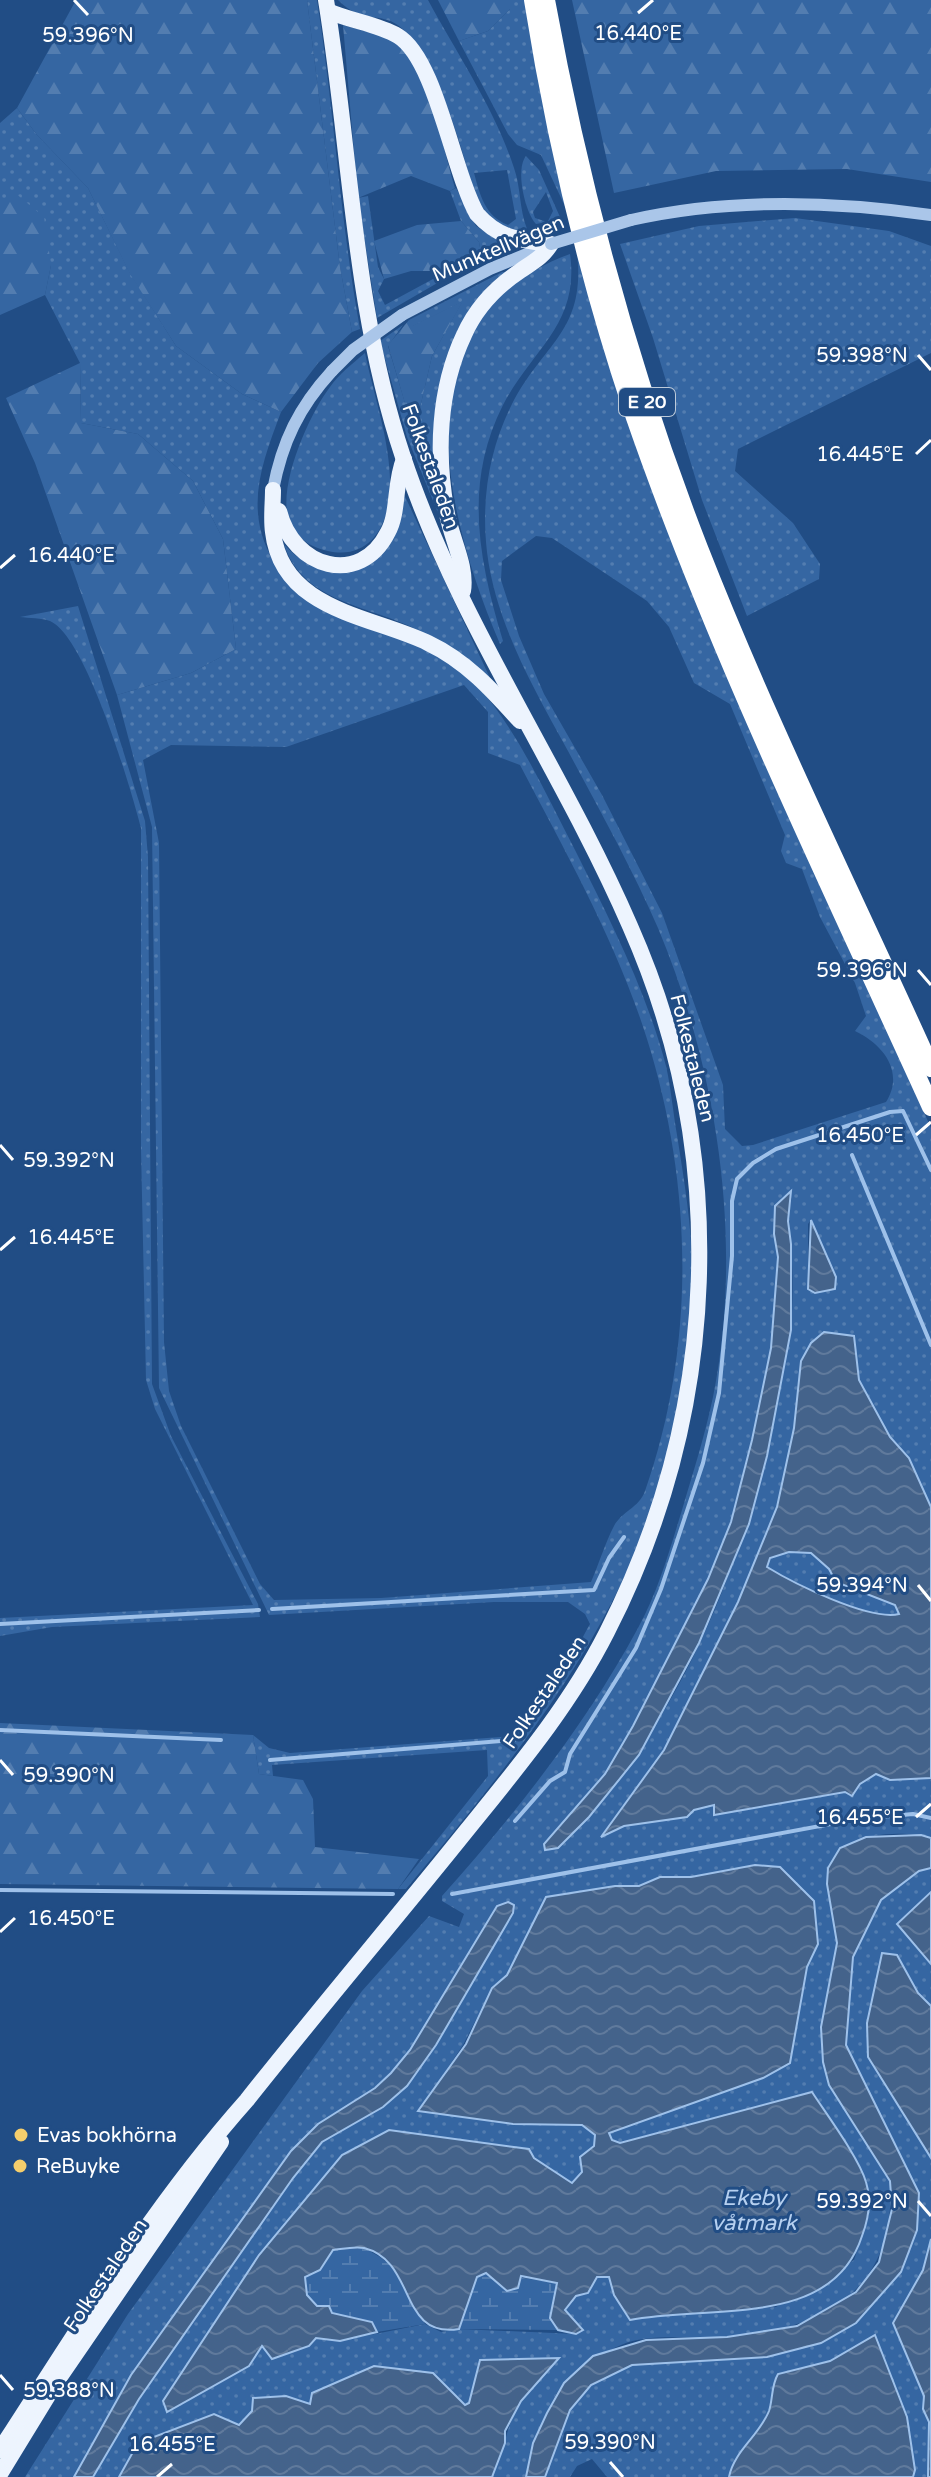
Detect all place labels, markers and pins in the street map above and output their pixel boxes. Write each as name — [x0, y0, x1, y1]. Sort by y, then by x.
place label: Evas bokhörna — [37, 2124, 177, 2148]
marker: Evas bokhörna — [12, 2126, 30, 2144]
place label: ReBuyke — [36, 2155, 120, 2179]
marker: ReBuyke — [11, 2157, 29, 2175]

